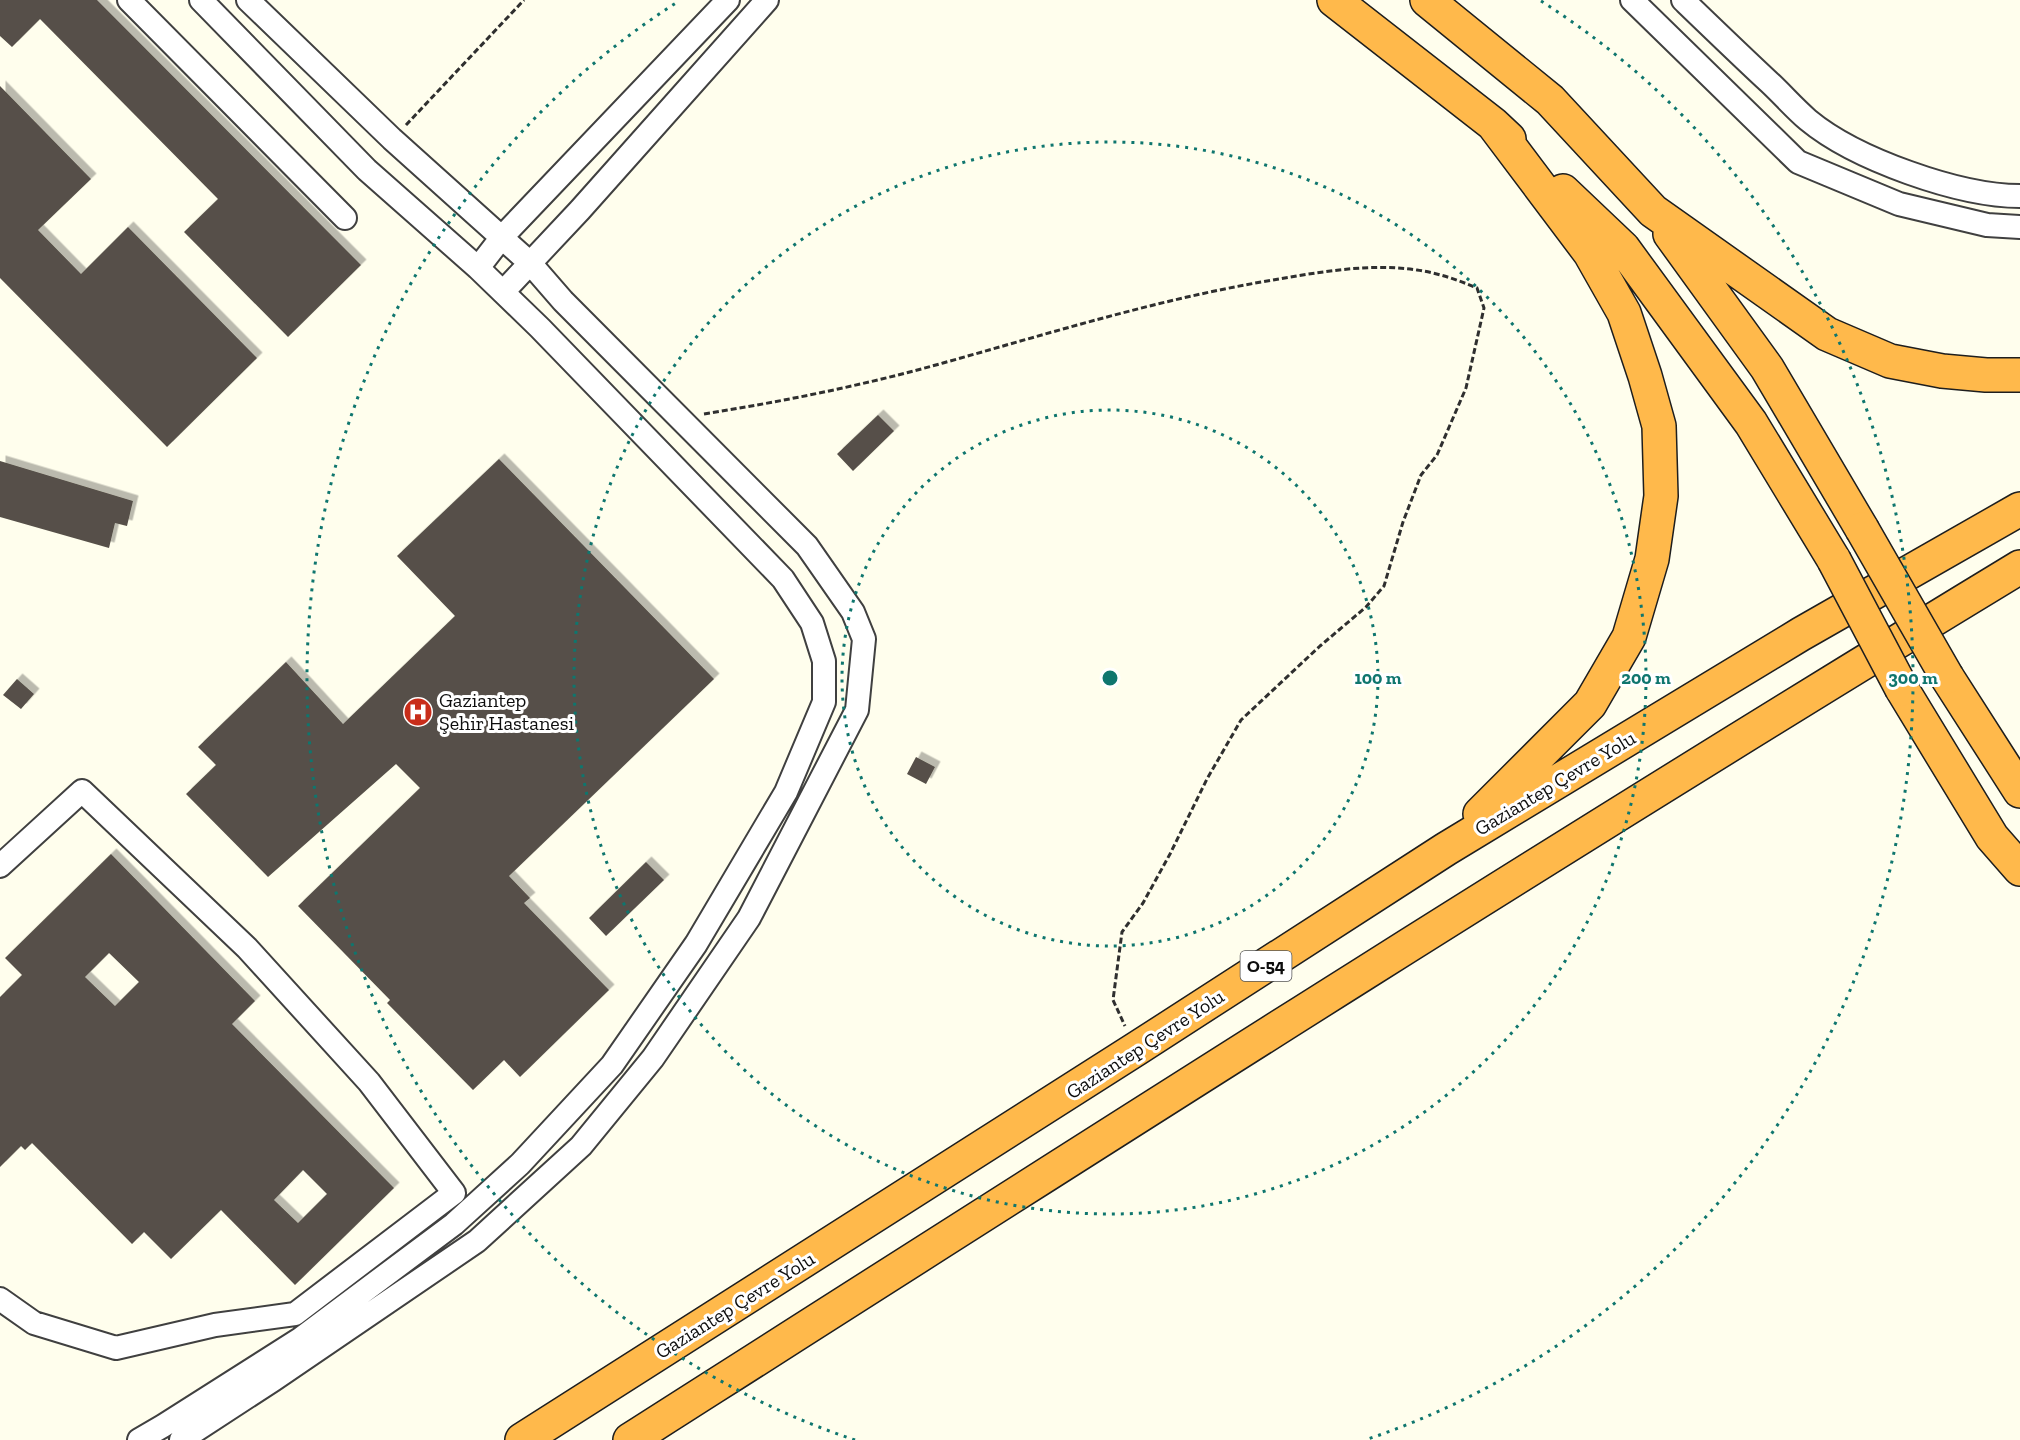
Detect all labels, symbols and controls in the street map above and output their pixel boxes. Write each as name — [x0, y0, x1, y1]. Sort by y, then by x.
text: 100 m — [1354, 667, 1402, 689]
text: 200 m — [1621, 667, 1671, 689]
text: 300 m — [1888, 667, 1938, 689]
centre of rings — [1100, 668, 1120, 688]
place label: Gaziantep Şehir Hastanesi — [439, 688, 574, 735]
hospital icon: Gaziantep Şehir Hastanesi — [402, 696, 434, 728]
street label: Gaziantep Çevre Yolu — [1470, 726, 1640, 840]
road number: O-54 — [1240, 951, 1292, 981]
street label: Gaziantep Çevre Yolu — [1062, 984, 1228, 1104]
street label: Gaziantep Çevre Yolu — [651, 1246, 819, 1364]

